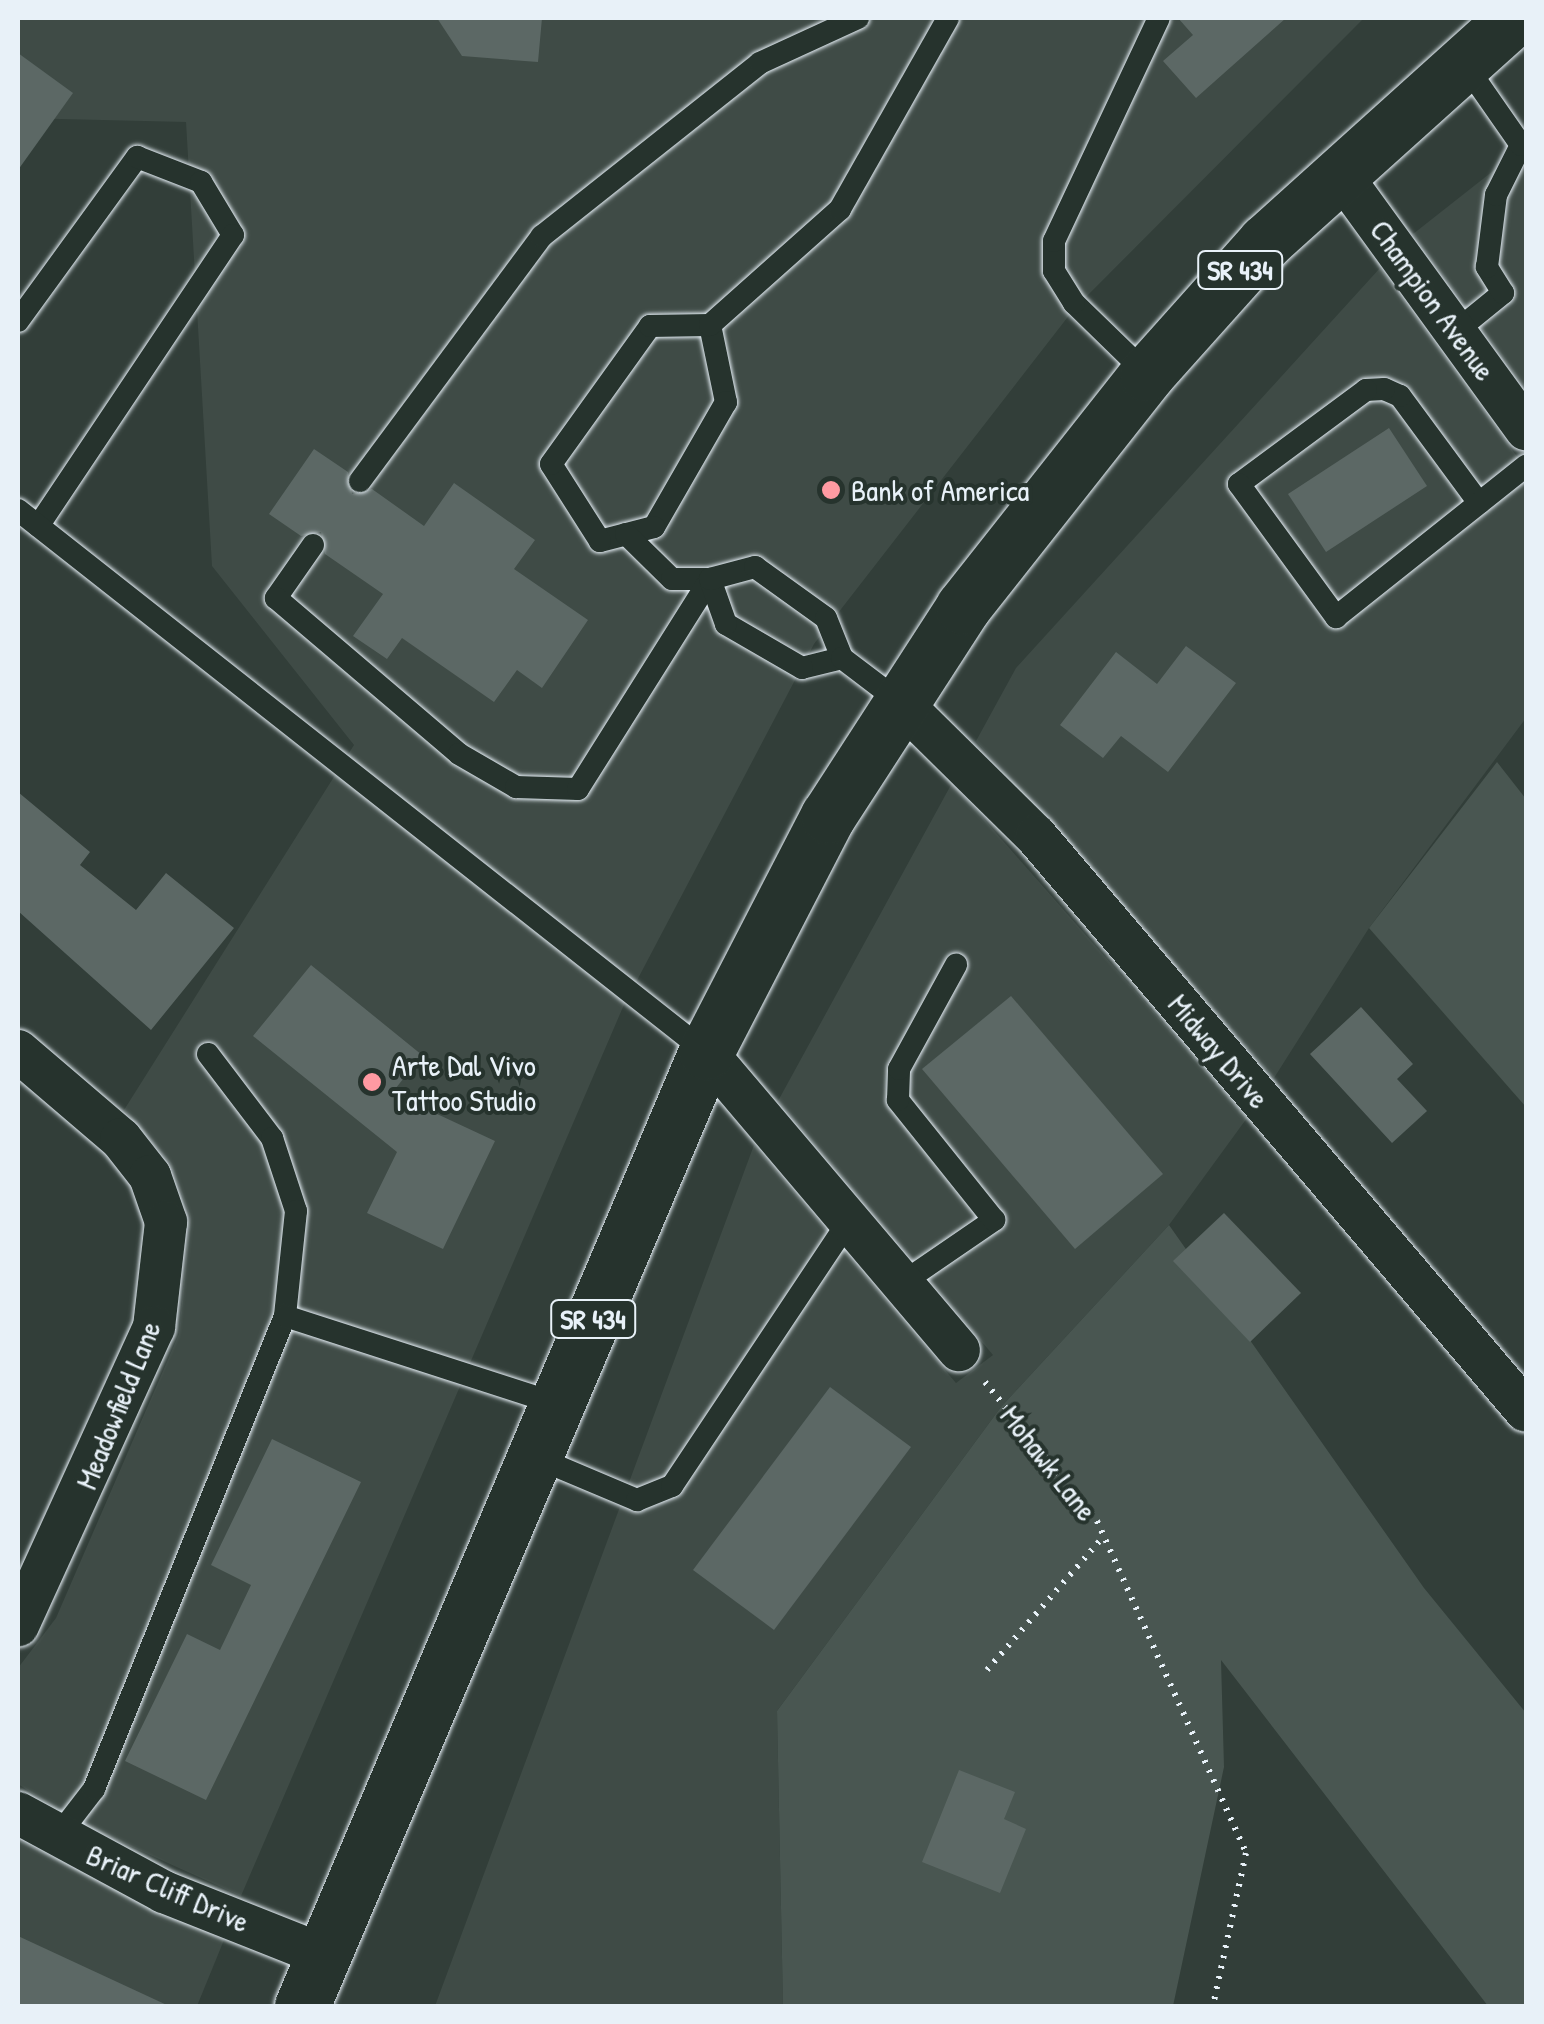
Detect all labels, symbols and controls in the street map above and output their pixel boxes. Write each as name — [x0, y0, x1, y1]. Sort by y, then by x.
street label: Champion Avenue — [1363, 213, 1503, 387]
road number: SR 434 — [1195, 247, 1285, 293]
place label: Bank of America — [851, 472, 1029, 508]
marker: Bank of America — [820, 479, 842, 501]
street label: Midway Drive — [1161, 987, 1277, 1115]
place label: Arte Dal Vivo Tattoo Studio — [392, 1047, 536, 1118]
marker: Arte Dal Vivo Tattoo Studio — [361, 1071, 383, 1093]
road number: SR 434 — [548, 1296, 638, 1342]
street label: Meadowfield Lane — [68, 1316, 168, 1494]
street label: Mohawk Lane — [993, 1398, 1105, 1528]
street label: Briar Cliff Drive — [81, 1836, 255, 1940]

